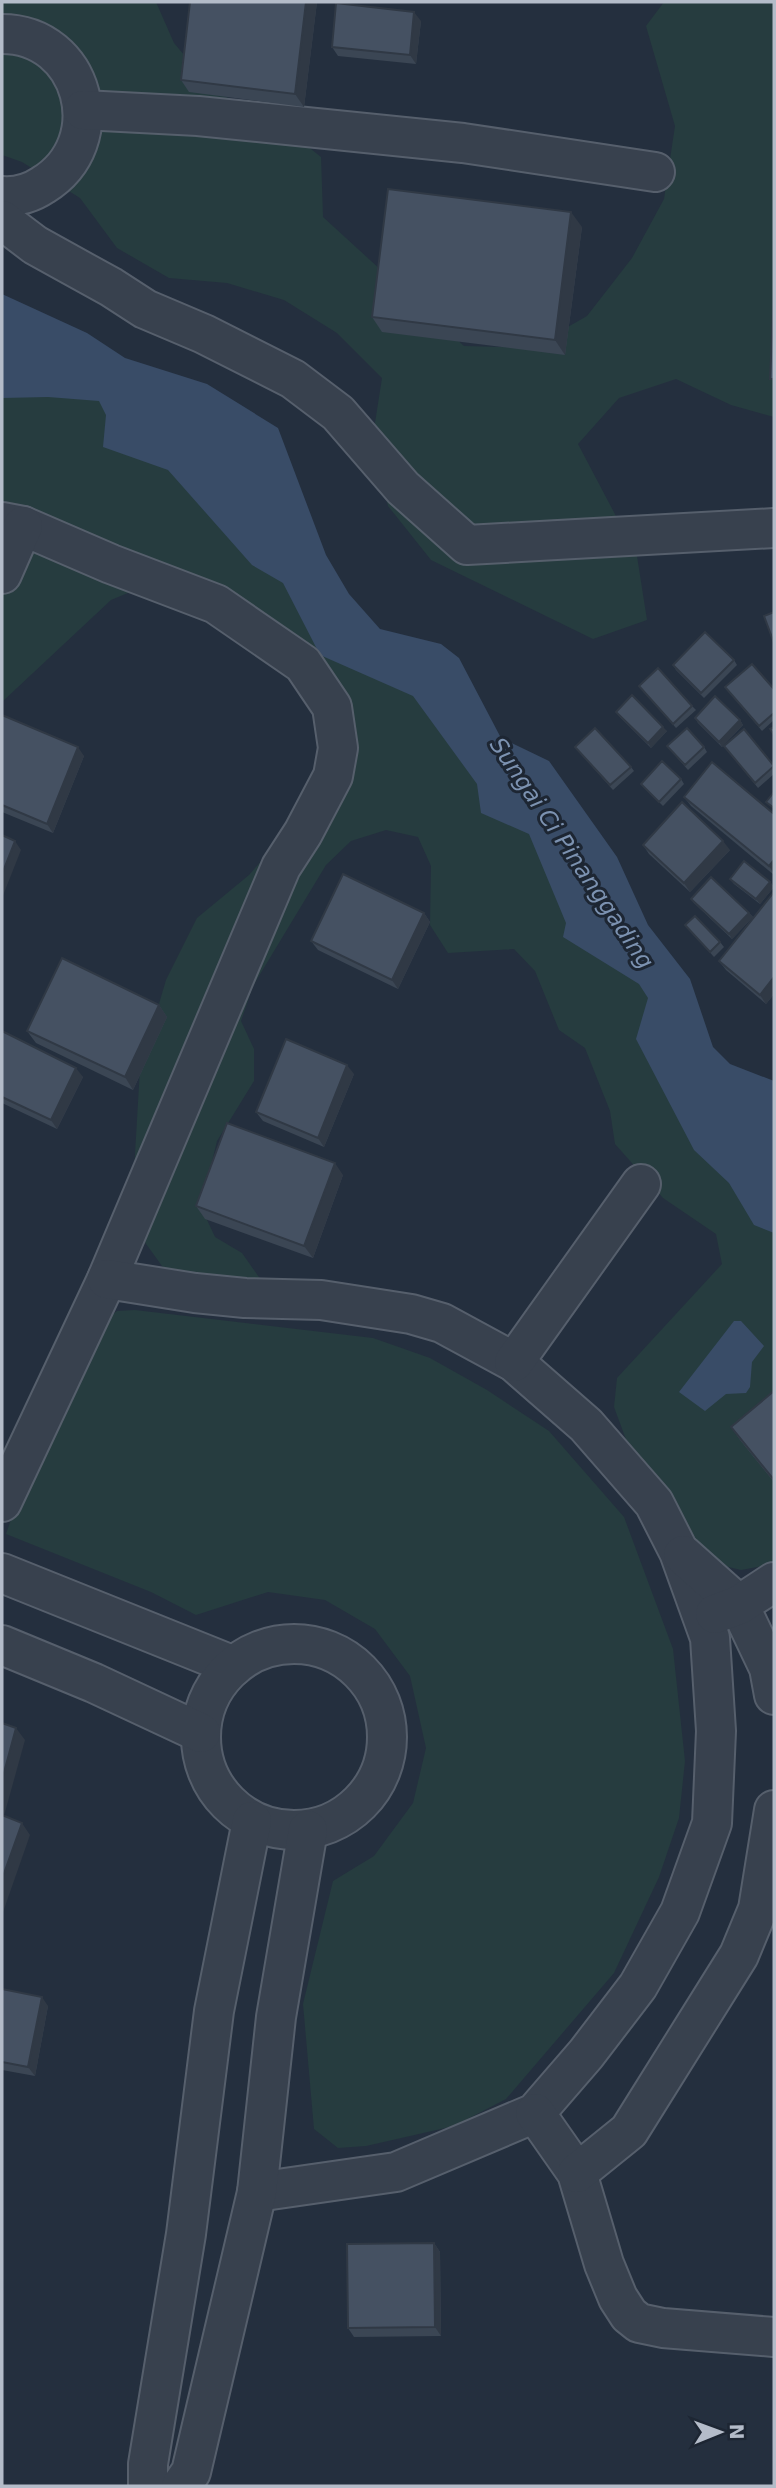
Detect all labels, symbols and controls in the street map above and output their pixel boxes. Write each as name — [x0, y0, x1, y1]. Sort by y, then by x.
water label: Sungai Ci Pinanggading — [485, 733, 659, 973]
north arrow — [685, 2397, 755, 2467]
text: N — [726, 2424, 748, 2440]

